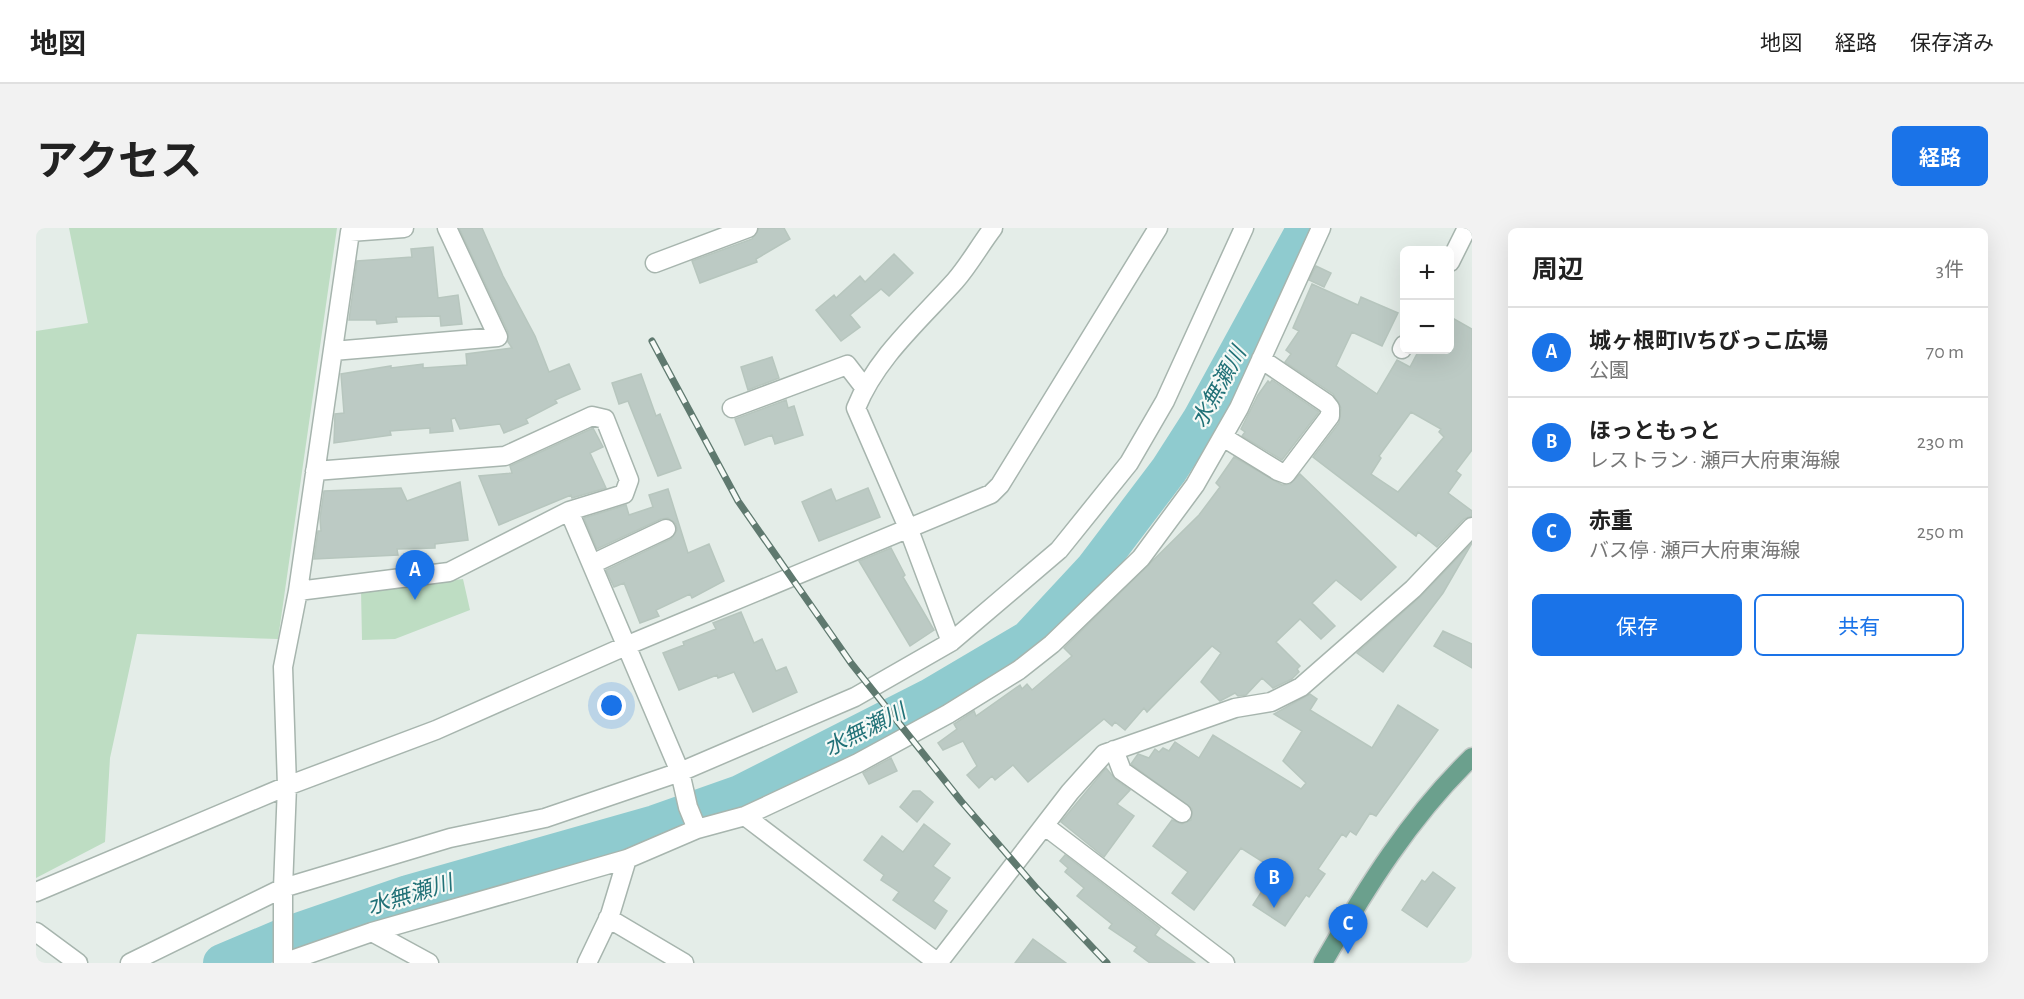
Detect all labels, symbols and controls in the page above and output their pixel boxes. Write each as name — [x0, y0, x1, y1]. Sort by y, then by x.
text: 地図 — [30, 31, 86, 59]
text: 地図 — [1760, 33, 1802, 54]
text: 経路 — [1835, 33, 1877, 54]
text: 保存済み — [1910, 33, 1994, 54]
button: 経路 — [1892, 126, 1988, 186]
text: アクセス — [36, 141, 202, 183]
map controls — [1400, 246, 1454, 354]
button: + — [1400, 246, 1454, 300]
text: 周辺 — [1532, 257, 1584, 283]
text: 3件 — [1936, 260, 1964, 280]
button: − — [1400, 300, 1454, 354]
text: 城ヶ根町IVちびっこ広場 — [1589, 330, 1828, 352]
water label: 水無瀬川 — [1187, 341, 1251, 431]
text: A — [1546, 342, 1558, 362]
text: 70 m — [1926, 342, 1964, 362]
text: 公園 — [1589, 361, 1629, 381]
text: ほっともっと — [1589, 420, 1721, 442]
text: B — [1546, 432, 1557, 452]
text: 230 m — [1917, 432, 1964, 452]
text: レストラン · 瀬戸大府東海線 — [1589, 451, 1840, 471]
text: 赤重 — [1589, 510, 1633, 532]
text: C — [1546, 522, 1557, 542]
text: 250 m — [1917, 522, 1964, 542]
text: バス停 · 瀬戸大府東海線 — [1589, 541, 1800, 561]
pin: A — [396, 550, 434, 600]
button: 保存 — [1532, 594, 1742, 656]
button: 共有 — [1754, 594, 1964, 656]
your location — [597, 691, 626, 720]
water label: 水無瀬川 — [820, 698, 911, 760]
pin: B — [1254, 858, 1294, 908]
water label: 水無瀬川 — [364, 870, 457, 918]
pin: C — [1328, 904, 1368, 954]

